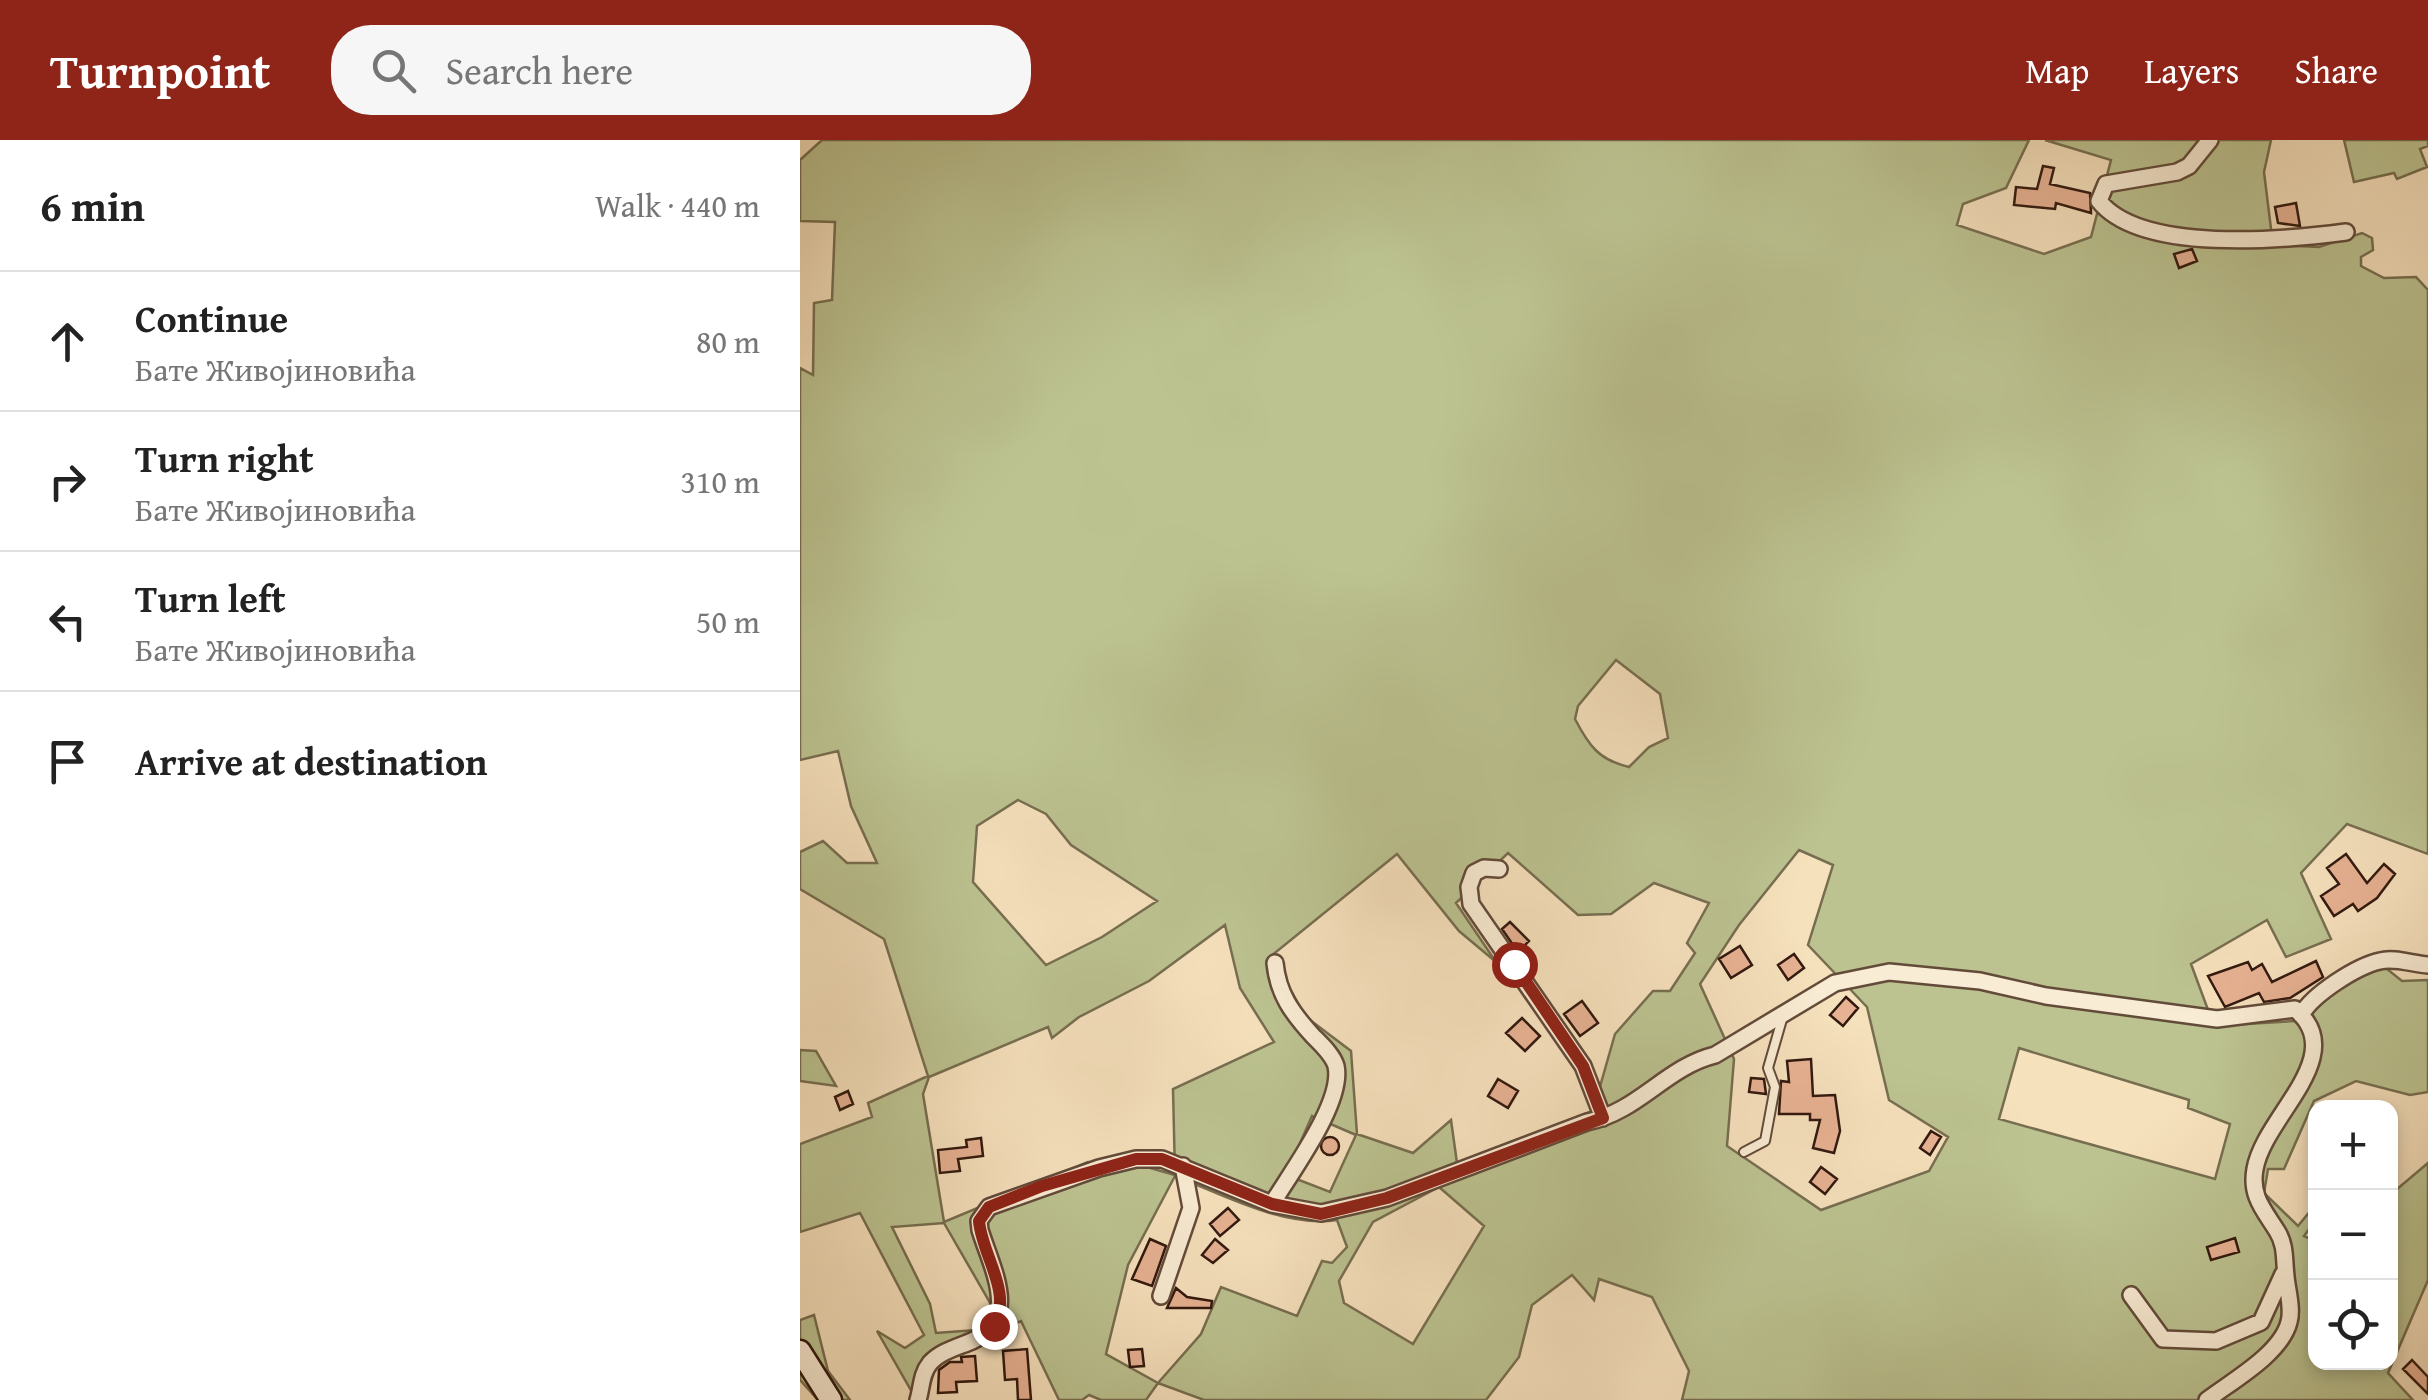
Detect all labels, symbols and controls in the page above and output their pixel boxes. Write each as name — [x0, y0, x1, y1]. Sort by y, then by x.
search box — [331, 25, 1031, 115]
text: Turnpoint — [50, 35, 271, 106]
text: Search here — [446, 42, 633, 98]
icon: search — [366, 43, 421, 98]
text: Map — [2025, 45, 2089, 96]
text: Layers — [2144, 45, 2239, 96]
text: Share — [2294, 45, 2378, 96]
text: 6 min — [40, 175, 145, 236]
text: Walk · 440 m — [595, 182, 760, 229]
text: Continue — [135, 290, 288, 346]
icon: ahead — [40, 314, 95, 369]
text: 80 m — [696, 318, 760, 365]
text: Бате Живојиновића — [135, 346, 416, 393]
text: Turn right — [135, 430, 314, 486]
icon: right — [40, 454, 95, 509]
text: 310 m — [681, 458, 760, 505]
text: Бате Живојиновића — [135, 486, 416, 533]
text: Turn left — [135, 570, 286, 626]
icon: left — [40, 594, 95, 649]
text: 50 m — [696, 598, 760, 645]
text: Бате Живојиновића — [135, 626, 416, 673]
text: Arrive at destination — [135, 733, 488, 789]
icon: arrive — [40, 734, 95, 789]
route start — [1492, 942, 1538, 988]
map controls — [2308, 1100, 2398, 1370]
button: + — [2308, 1100, 2398, 1190]
button: − — [2308, 1190, 2398, 1280]
button: locate — [2308, 1280, 2398, 1370]
route end — [972, 1304, 1018, 1350]

